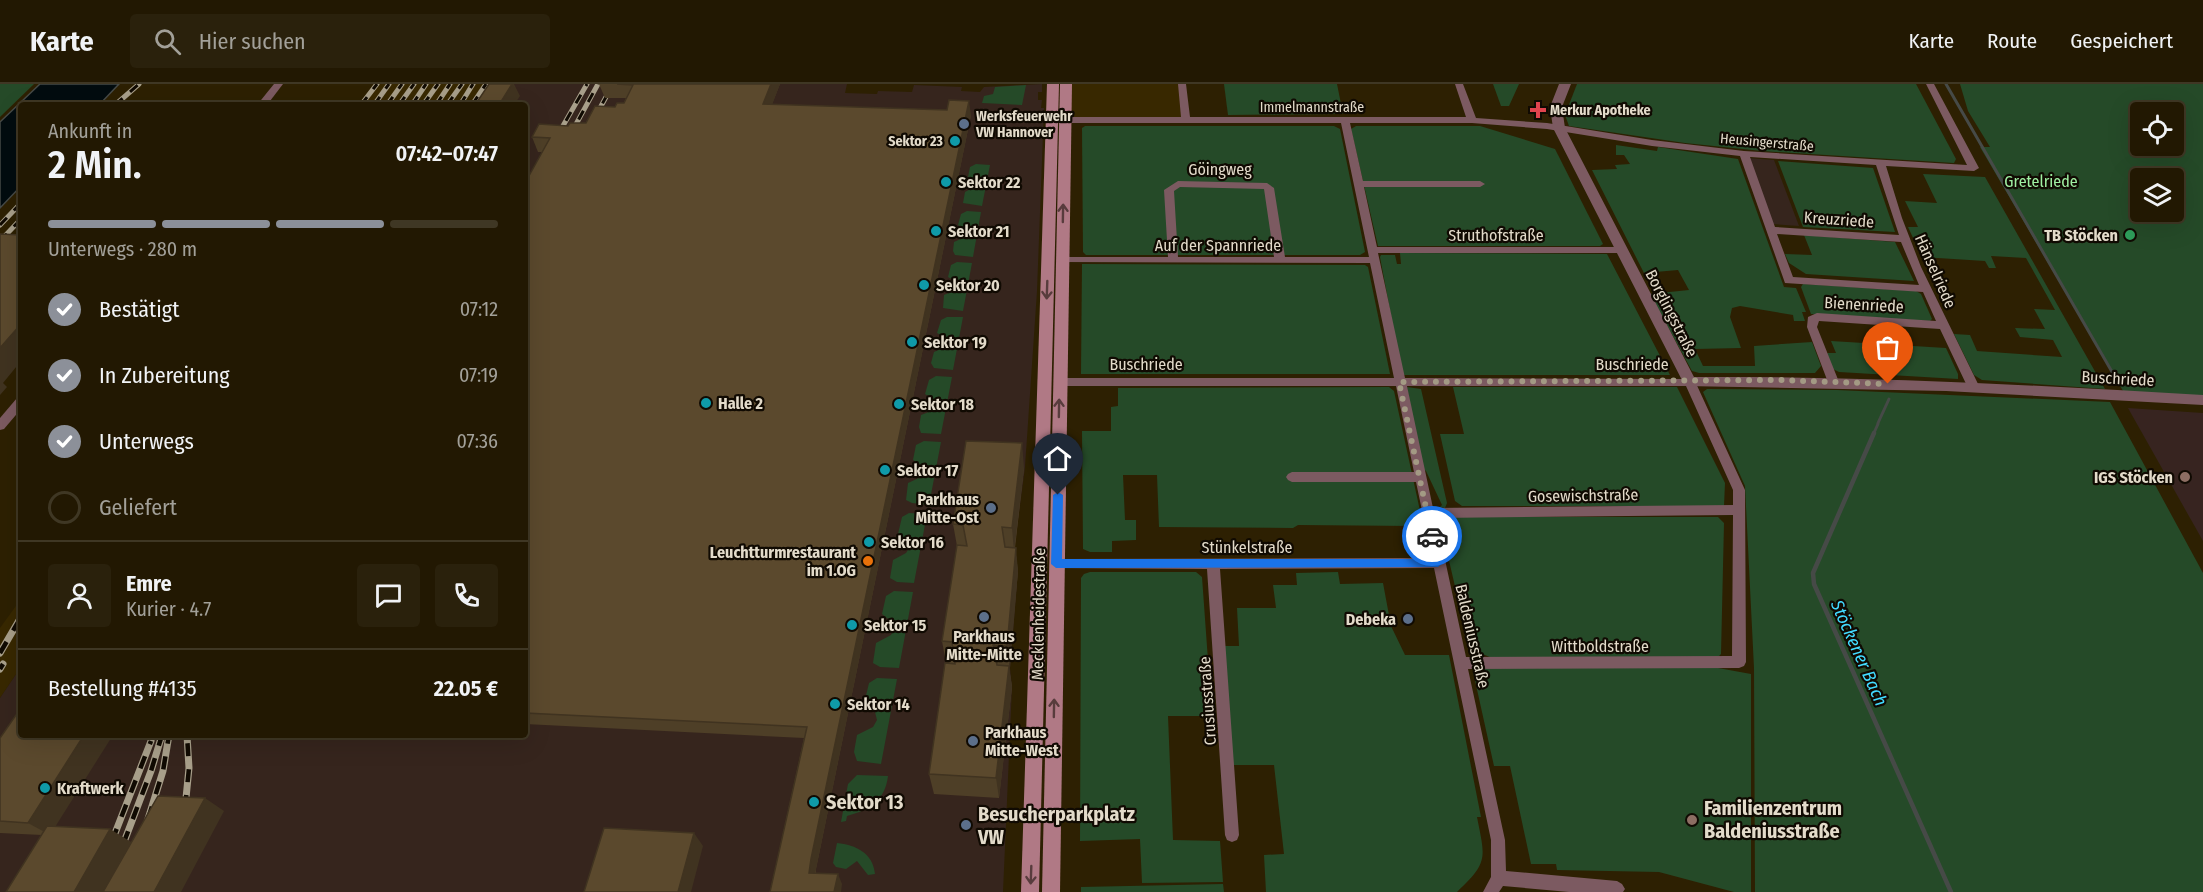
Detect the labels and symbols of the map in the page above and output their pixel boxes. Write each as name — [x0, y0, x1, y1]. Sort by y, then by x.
street label: Immelmannstraße — [1260, 99, 1364, 116]
place label: Merkur Apotheke — [1550, 102, 1651, 119]
marker: Merkur Apotheke — [1531, 103, 1545, 117]
place label: Werksfeuerwehr VW Hannover — [975, 108, 1073, 141]
marker: Werksfeuerwehr VW Hannover — [957, 117, 971, 131]
street label: Heusingerstraße — [1719, 130, 1815, 155]
place label: Sektor 23 — [888, 133, 943, 150]
marker: Sektor 23 — [948, 134, 962, 148]
street label: Göingweg — [1188, 160, 1252, 179]
park label: Gretelriede — [2004, 172, 2078, 191]
place label: Sektor 22 — [958, 173, 1021, 192]
marker: Sektor 22 — [939, 175, 953, 189]
one-way arrow — [1057, 203, 1069, 223]
street label: Kreuzriede — [1803, 208, 1875, 231]
place label: Sektor 21 — [948, 222, 1010, 241]
marker: Sektor 21 — [929, 224, 943, 238]
street label: Struthofstraße — [1448, 226, 1544, 245]
place label: TB Stöcken — [2044, 226, 2118, 245]
marker: TB Stöcken — [2123, 228, 2137, 242]
street label: Hänselriede — [1911, 231, 1960, 311]
street label: Auf der Spannriede — [1155, 236, 1281, 255]
street label: Borglingstraße — [1641, 266, 1702, 360]
place label: Sektor 20 — [936, 276, 1000, 295]
marker: Sektor 20 — [917, 278, 931, 292]
one-way arrow — [1042, 280, 1053, 300]
street label: Bienenriede — [1824, 293, 1904, 316]
pin — [1862, 322, 1913, 384]
place label: Sektor 19 — [924, 333, 987, 352]
marker: Sektor 19 — [905, 335, 919, 349]
street label: Buschriede — [1109, 355, 1183, 374]
street label: Buschriede — [1595, 355, 1669, 374]
street label: Buschriede — [2081, 367, 2155, 390]
place label: Halle 2 — [718, 394, 764, 413]
place label: Sektor 18 — [911, 395, 974, 414]
marker: Halle 2 — [699, 396, 713, 410]
marker: Sektor 18 — [892, 397, 906, 411]
one-way arrow — [1054, 398, 1065, 418]
pin — [1032, 433, 1083, 495]
place label: Sektor 17 — [897, 461, 958, 480]
marker: Sektor 17 — [878, 463, 892, 477]
place label: IGS Stöcken — [2094, 468, 2173, 487]
marker: IGS Stöcken — [2178, 470, 2192, 484]
street label: Gosewischstraße — [1528, 485, 1638, 506]
place label: Parkhaus Mitte-Ost — [916, 490, 979, 527]
marker: Parkhaus Mitte-Ost — [984, 501, 998, 515]
courier — [1402, 506, 1462, 566]
place label: Sektor 16 — [881, 533, 944, 552]
marker: Sektor 16 — [862, 535, 876, 549]
street label: Stünkelstraße — [1202, 538, 1293, 557]
place label: Leuchtturmrestaurant im 1.OG — [710, 543, 856, 580]
street label: Mecklenheidestraße — [1028, 548, 1049, 680]
marker: Leuchtturmrestaurant im 1.OG — [861, 554, 875, 568]
street label: Baldeniusstraße — [1451, 582, 1494, 690]
water label: Stöckener Bach — [1825, 596, 1892, 709]
marker: Parkhaus Mitte-Mitte — [977, 610, 991, 624]
place label: Debeka — [1346, 610, 1396, 629]
marker: Debeka — [1401, 612, 1415, 626]
place label: Sektor 15 — [864, 616, 926, 635]
marker: Sektor 15 — [845, 618, 859, 632]
place label: Parkhaus Mitte-Mitte — [946, 627, 1022, 664]
street label: Wittboldstraße — [1551, 637, 1649, 656]
street label: Crusiusstraße — [1195, 656, 1220, 746]
place label: Sektor 14 — [847, 695, 910, 714]
marker: Sektor 14 — [828, 697, 842, 711]
one-way arrow — [1048, 698, 1060, 718]
place label: Parkhaus Mitte-West — [985, 723, 1059, 760]
marker: Parkhaus Mitte-West — [966, 734, 980, 748]
place label: Kraftwerk — [57, 779, 124, 798]
marker: Kraftwerk — [38, 781, 52, 795]
place label: Sektor 13 — [826, 790, 903, 814]
marker: Sektor 13 — [807, 795, 821, 809]
place label: Familienzentrum Baldeniusstraße — [1704, 796, 1842, 843]
place label: Besucherparkplatz VW — [977, 802, 1135, 849]
marker: Familienzentrum Baldeniusstraße — [1685, 813, 1699, 827]
marker: Besucherparkplatz VW — [959, 818, 973, 832]
one-way arrow — [1025, 865, 1037, 885]

